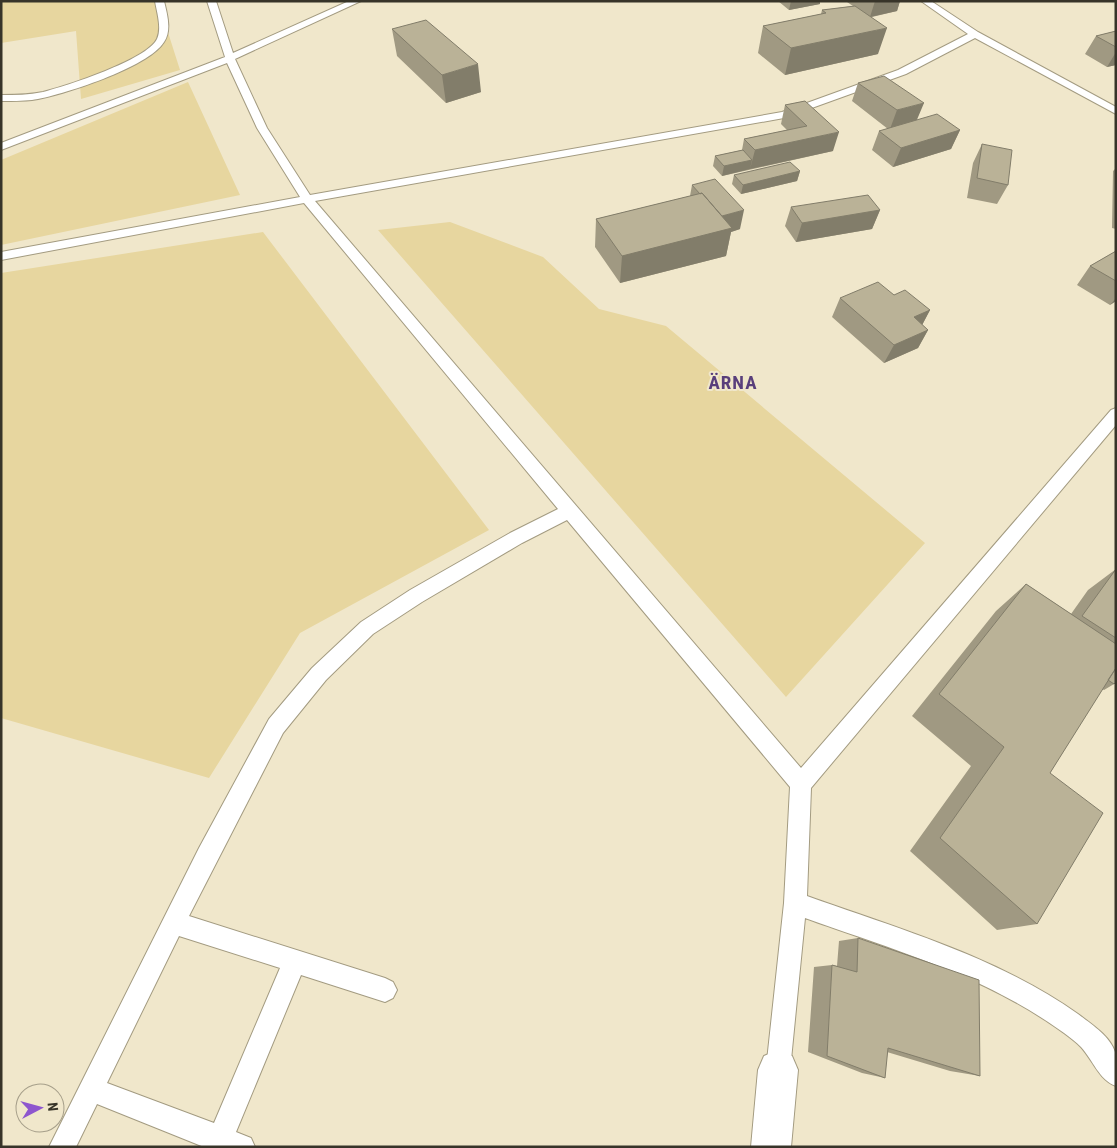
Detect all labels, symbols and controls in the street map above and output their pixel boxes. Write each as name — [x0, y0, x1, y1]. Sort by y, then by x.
district label: ÄRNA — [708, 371, 758, 394]
north arrow — [15, 1083, 65, 1133]
text: N — [45, 1102, 61, 1112]

